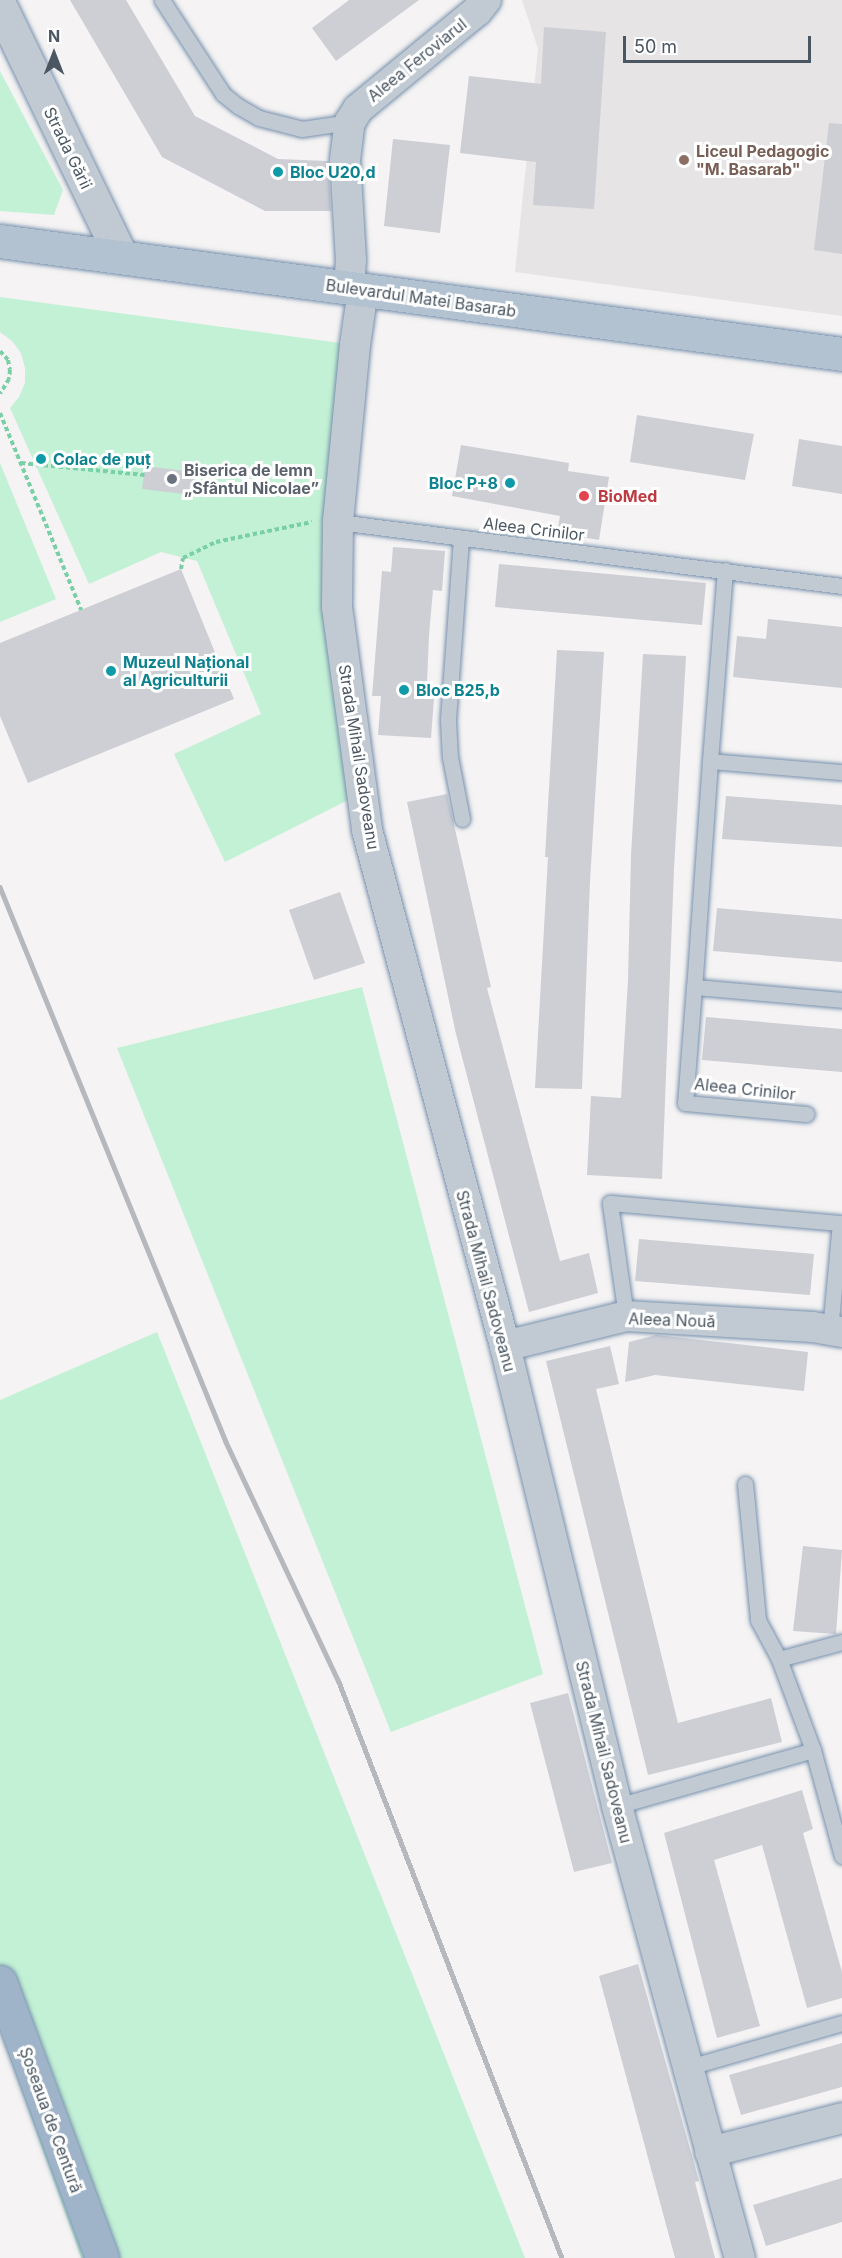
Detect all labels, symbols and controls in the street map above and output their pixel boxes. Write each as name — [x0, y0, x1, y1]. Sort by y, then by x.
street label: Aleea Feroviarul — [364, 14, 470, 106]
north arrow — [24, 24, 84, 84]
scale bar — [626, 24, 814, 62]
text: N — [48, 26, 60, 46]
text: 50 m — [634, 36, 677, 57]
street label: Strada Gării — [40, 104, 96, 192]
place label: Liceul Pedagogic "M. Basarab" — [696, 141, 829, 179]
marker: Liceul Pedagogic "M. Basarab" — [677, 153, 691, 167]
place label: Bloc U20,d — [290, 162, 375, 182]
marker: Bloc U20,d — [271, 165, 285, 179]
street label: Bulevardul Matei Basarab — [325, 275, 517, 321]
place label: Colac de puț — [53, 449, 151, 469]
marker: Colac de puț — [34, 452, 48, 466]
place label: Biserica de lemn „Sfântul Nicolae” — [184, 460, 319, 498]
marker: Biserica de lemn „Sfântul Nicolae” — [165, 472, 179, 486]
place label: Bloc P+8 — [429, 473, 498, 493]
marker: Bloc P+8 — [503, 476, 517, 490]
place label: BioMed — [598, 486, 657, 506]
marker: BioMed — [575, 487, 593, 505]
street label: Aleea Crinilor — [482, 513, 586, 545]
place label: Muzeul Național al Agriculturii — [123, 652, 249, 690]
street label: Strada Mihail Sadoveanu — [335, 663, 383, 851]
marker: Muzeul Național al Agriculturii — [104, 664, 118, 678]
place label: Bloc B25,b — [416, 680, 500, 700]
marker: Bloc B25,b — [397, 683, 411, 697]
street label: Aleea Crinilor — [693, 1074, 797, 1104]
street label: Strada Mihail Sadoveanu — [453, 1188, 519, 1374]
street label: Aleea Nouă — [628, 1309, 716, 1331]
street label: Strada Mihail Sadoveanu — [572, 1659, 636, 1845]
street label: Șoseaua de Centură — [16, 2045, 86, 2195]

